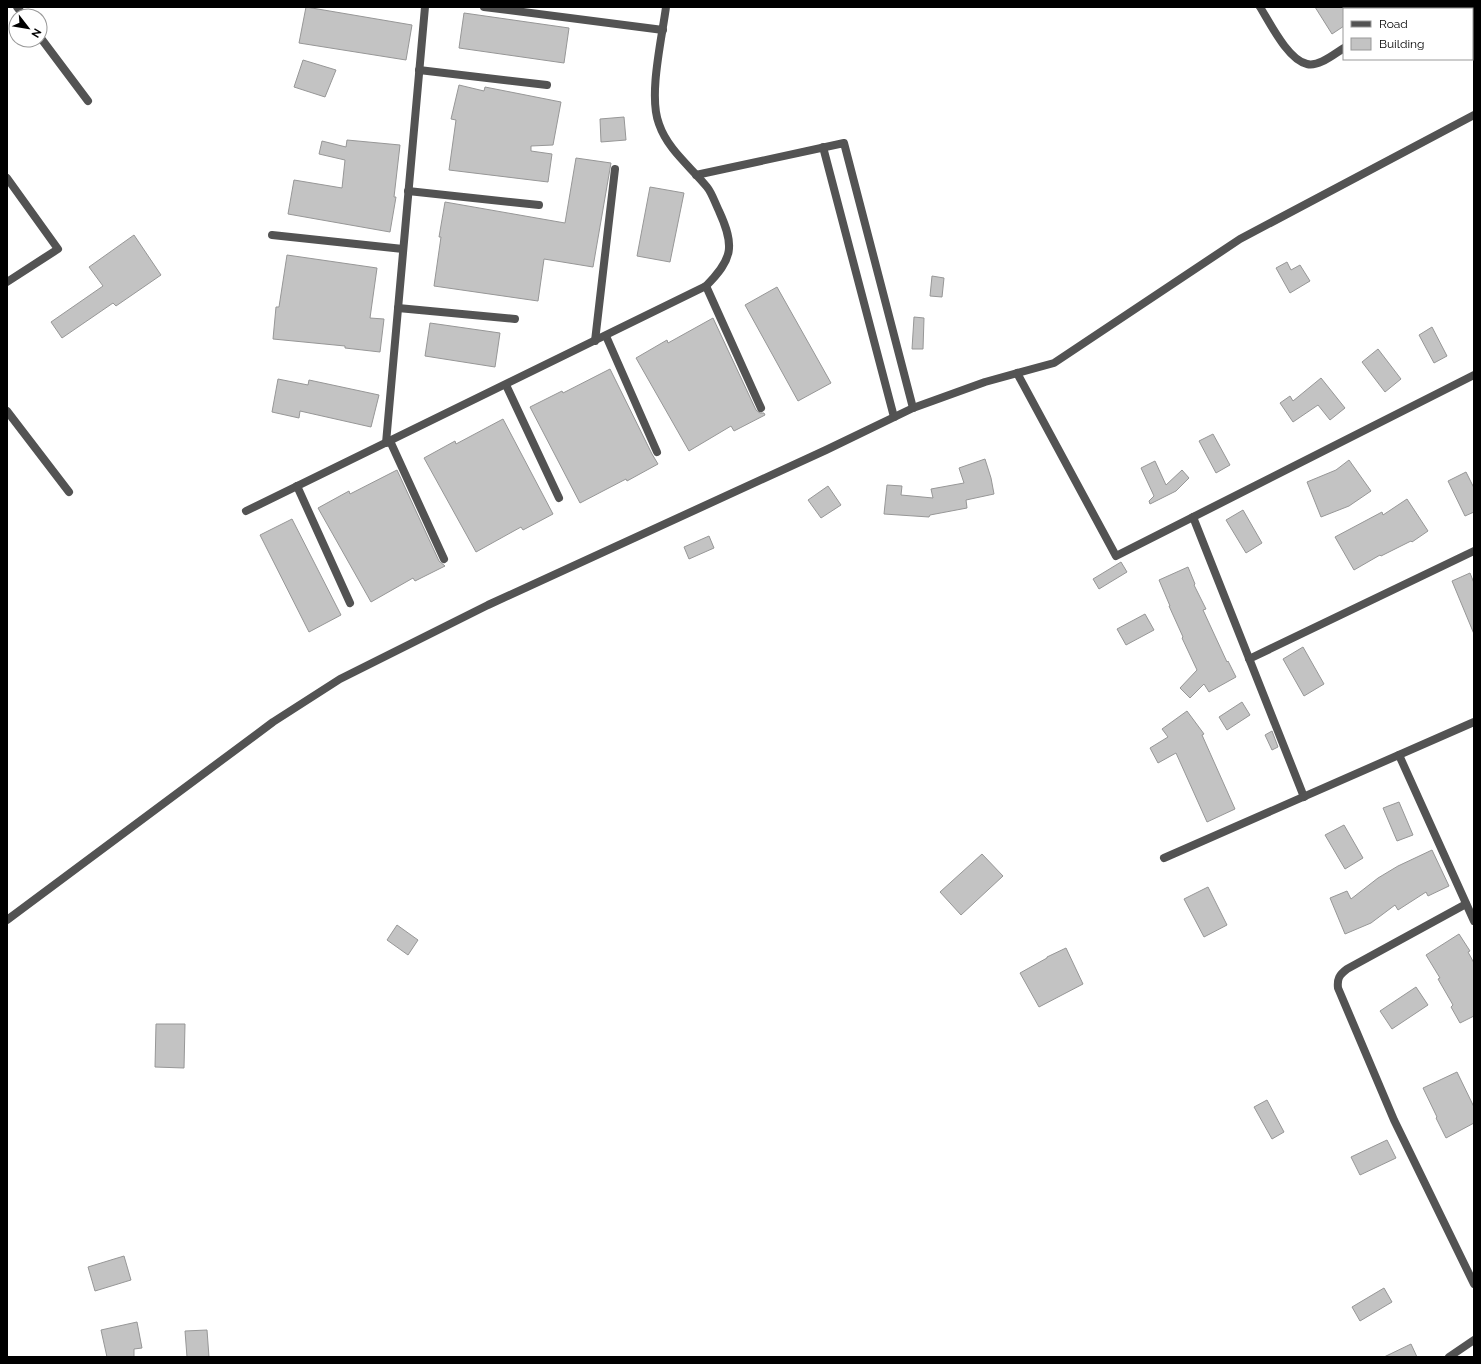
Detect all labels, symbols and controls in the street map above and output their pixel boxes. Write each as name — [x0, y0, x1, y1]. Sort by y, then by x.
north arrow — [8, 8, 48, 48]
legend — [1343, 8, 1473, 60]
text: Road — [1379, 17, 1408, 31]
text: N — [28, 26, 44, 40]
text: Building — [1379, 37, 1425, 51]

